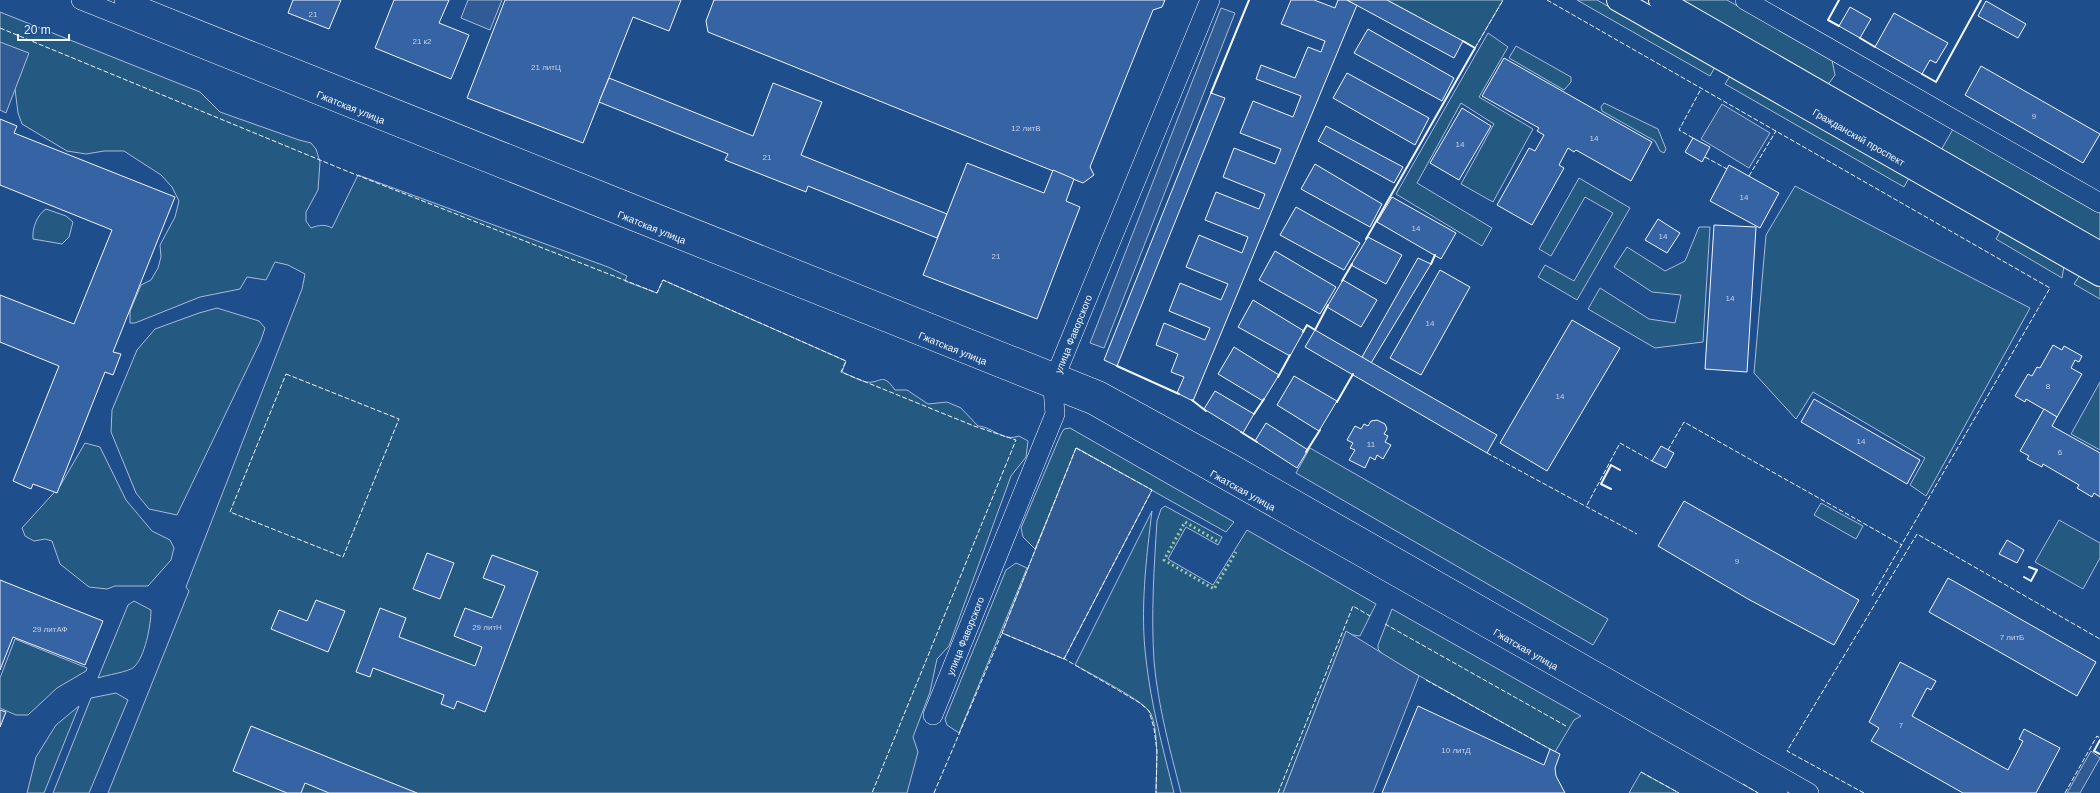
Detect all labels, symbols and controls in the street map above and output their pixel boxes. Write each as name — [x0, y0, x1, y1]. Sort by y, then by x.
house number: 21 — [309, 10, 318, 19]
scale bar — [18, 16, 69, 42]
text: 20 m — [24, 23, 51, 37]
house number: 21 к2 — [412, 37, 432, 46]
house number: 21 литЦ — [531, 63, 561, 72]
street label: Гжатская улица — [315, 89, 387, 126]
street label: Гражданский проспект — [1811, 107, 1907, 169]
house number: 9 — [2032, 112, 2037, 121]
house number: 12 литВ — [1011, 124, 1041, 133]
house number: 14 — [1590, 134, 1599, 143]
house number: 14 — [1456, 140, 1465, 149]
house number: 21 — [763, 153, 772, 162]
house number: 14 — [1740, 193, 1749, 202]
street label: Гжатская улица — [616, 209, 688, 246]
house number: 14 — [1412, 224, 1421, 233]
house number: 14 — [1659, 232, 1668, 241]
house number: 21 — [992, 252, 1001, 261]
street label: улица Фаворского — [1053, 293, 1094, 375]
house number: 14 — [1726, 294, 1735, 303]
house number: 14 — [1426, 319, 1435, 328]
street label: Гжатская улица — [917, 330, 989, 367]
house number: 8 — [2046, 382, 2051, 391]
house number: 14 — [1556, 392, 1565, 401]
house number: 14 — [1857, 437, 1866, 446]
house number: 11 — [1367, 440, 1376, 449]
house number: 6 — [2058, 448, 2063, 457]
street label: Гжатская улица — [1208, 468, 1278, 513]
house number: 9 — [1735, 557, 1740, 566]
street label: улица Фаворского — [945, 595, 986, 677]
house number: 29 литН — [472, 623, 502, 632]
house number: 29 литАФ — [32, 625, 68, 634]
street label: Гжатская улица — [1491, 626, 1560, 673]
house number: 7 литБ — [2000, 633, 2024, 642]
house number: 7 — [1899, 721, 1904, 730]
house number: 10 литД — [1441, 746, 1471, 755]

